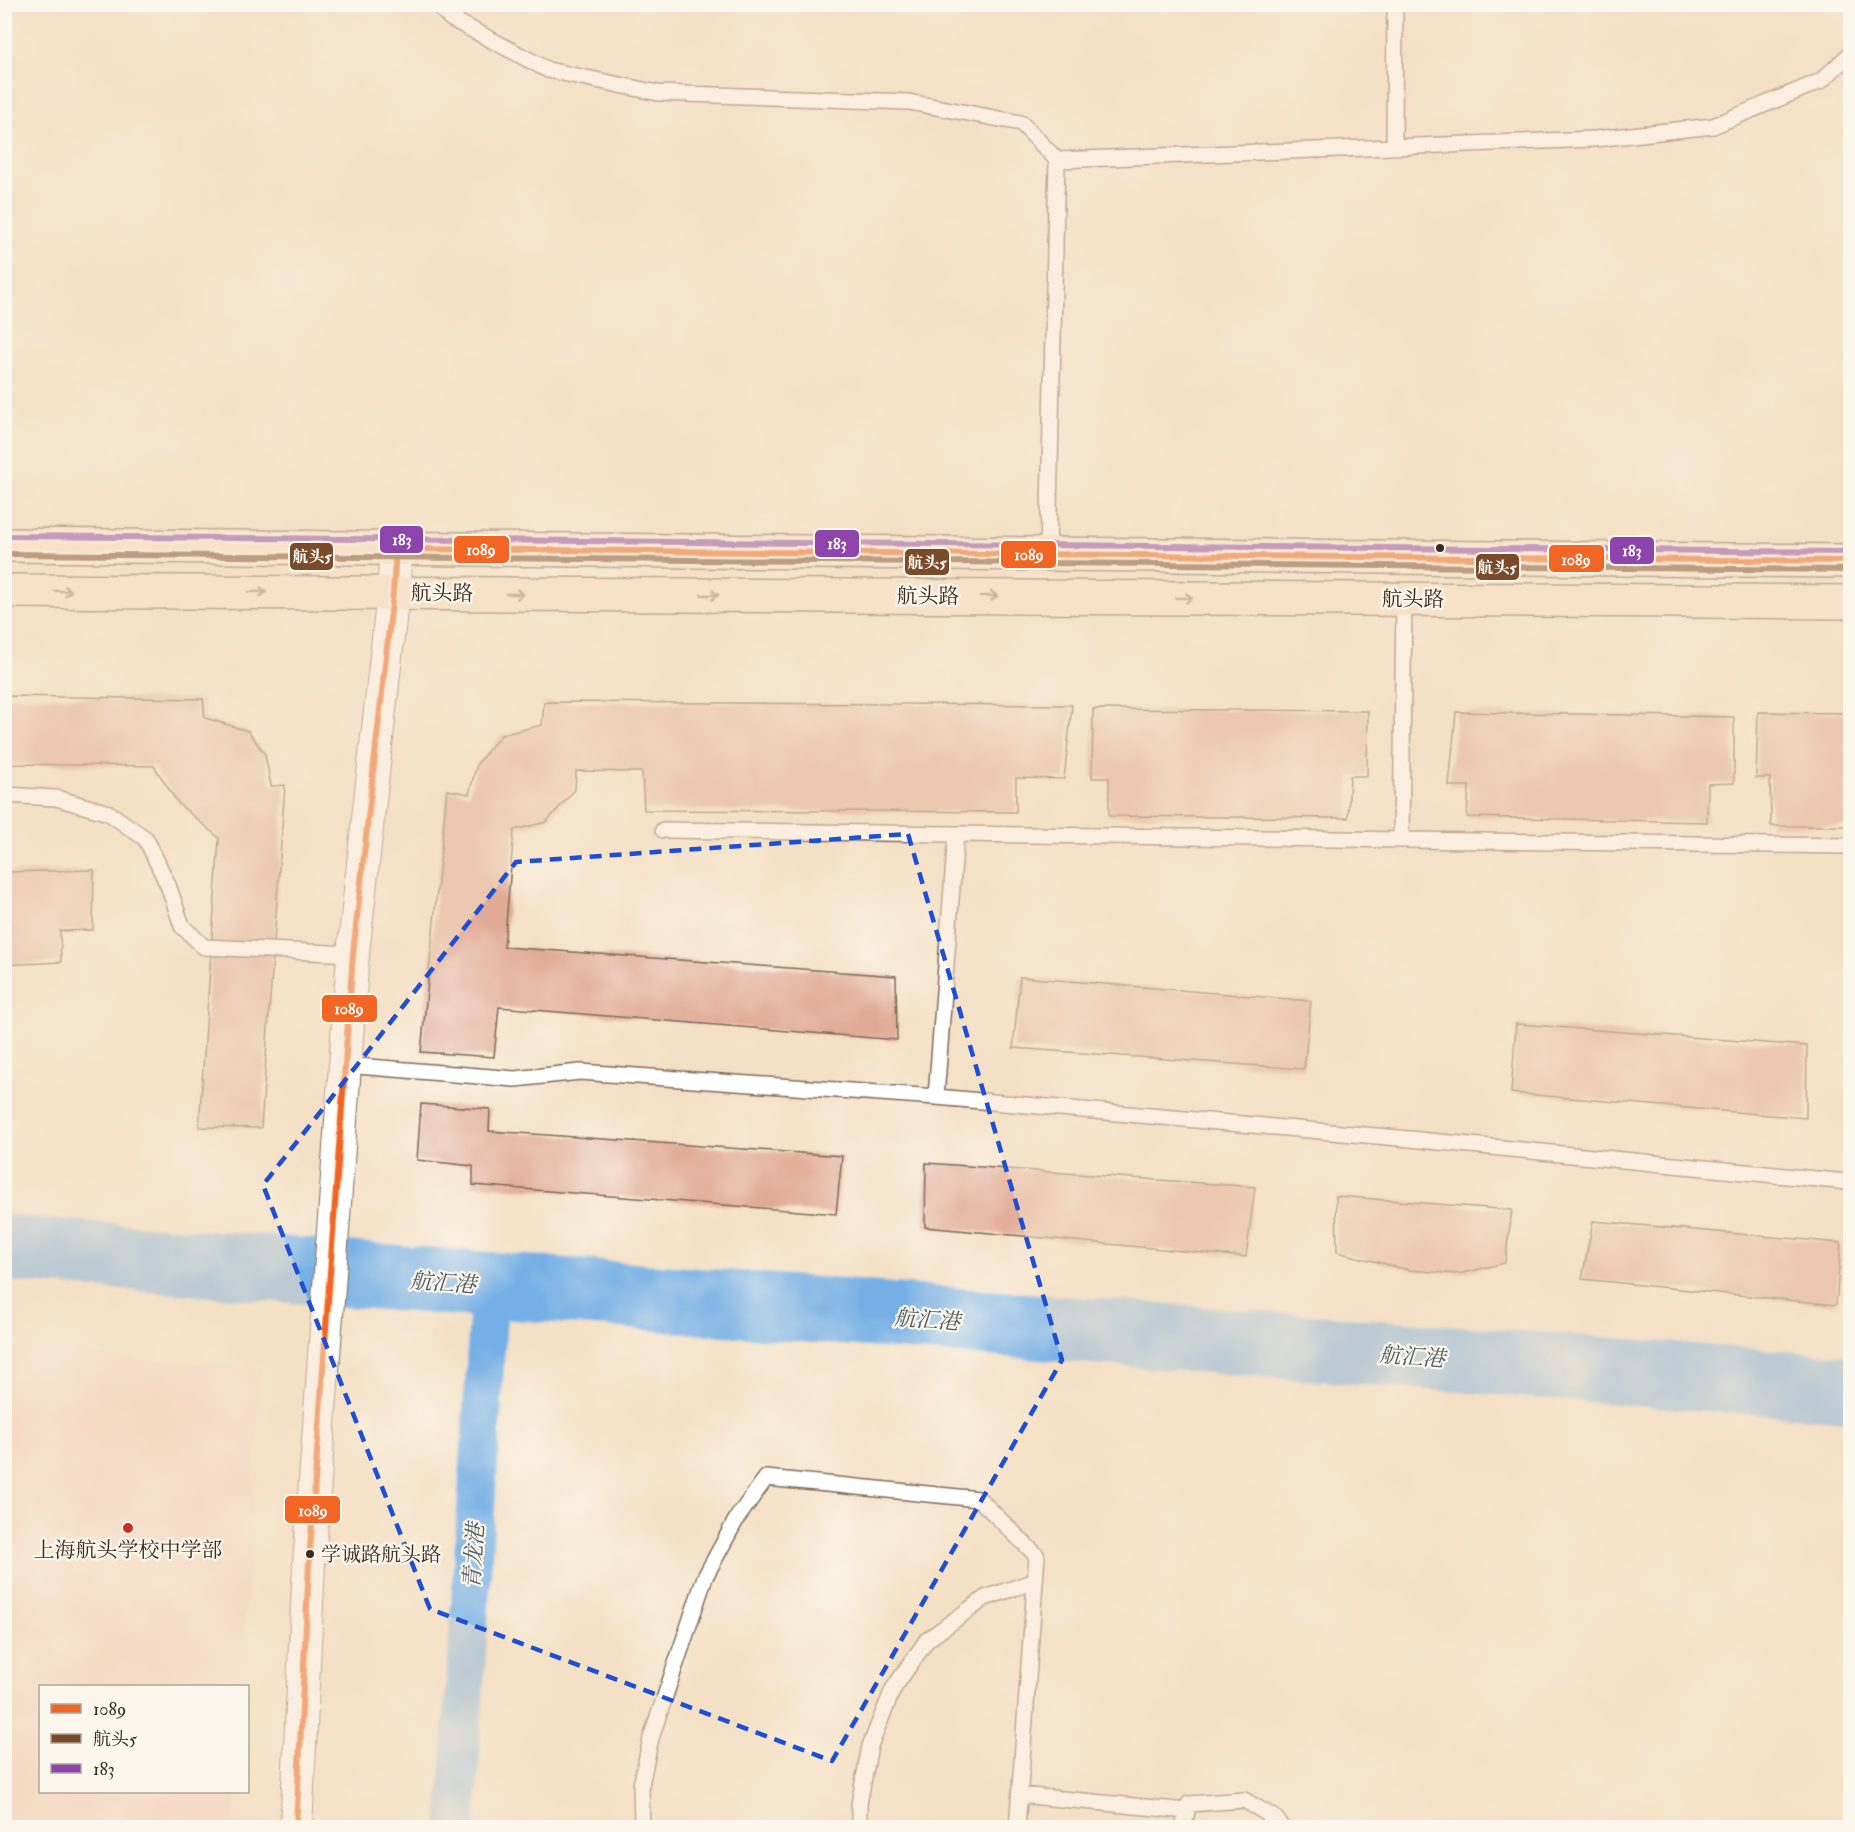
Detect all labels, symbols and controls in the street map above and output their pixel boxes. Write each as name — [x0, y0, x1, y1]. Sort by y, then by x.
line badge: 183 — [379, 525, 424, 554]
line badge: 183 — [814, 529, 860, 558]
text: 183 — [392, 530, 412, 550]
text: 183 — [827, 534, 847, 554]
line badge: 1089 — [453, 535, 510, 564]
line badge: 183 — [1609, 536, 1655, 565]
text: 1089 — [466, 540, 496, 560]
line badge: 1089 — [1000, 540, 1057, 569]
text: 183 — [1622, 541, 1642, 561]
line badge: 航头5 — [289, 542, 334, 571]
unlabelled marker — [1434, 542, 1446, 554]
line badge: 1089 — [1548, 544, 1605, 573]
text: 1089 — [1014, 545, 1044, 565]
text: 航头5 — [292, 547, 332, 567]
line badge: 航头5 — [904, 548, 950, 576]
text: 1089 — [1561, 550, 1591, 570]
text: 航头5 — [907, 553, 947, 573]
line badge: 航头5 — [1475, 553, 1520, 581]
text: 航头5 — [1477, 558, 1517, 578]
street label: 航头路 — [411, 580, 474, 607]
street label: 航头路 — [897, 583, 960, 610]
one-way arrow — [52, 585, 72, 597]
one-way arrow — [247, 586, 267, 598]
street label: 航头路 — [1382, 586, 1445, 613]
one-way arrow — [504, 588, 524, 600]
one-way arrow — [699, 589, 719, 601]
one-way arrow — [978, 591, 998, 602]
one-way arrow — [1173, 592, 1193, 604]
line badge: 1089 — [321, 994, 378, 1023]
text: 1089 — [334, 999, 364, 1019]
water label: 航汇港 — [409, 1267, 480, 1299]
water label: 航汇港 — [893, 1304, 964, 1336]
water label: 航汇港 — [1378, 1341, 1449, 1373]
line badge: 1089 — [284, 1495, 341, 1524]
text: 1089 — [298, 1501, 328, 1521]
water label: 青龙港 — [458, 1519, 490, 1590]
marker: 上海航头学校中学部 — [121, 1521, 135, 1535]
place label: 上海航头学校中学部 — [34, 1537, 223, 1564]
place label: 学诚路航头路 — [321, 1542, 441, 1567]
marker: 学诚路航头路 — [304, 1548, 316, 1560]
legend — [39, 1685, 249, 1793]
text: 1089 — [93, 1698, 126, 1721]
text: 航头5 — [93, 1728, 137, 1751]
text: 183 — [93, 1758, 115, 1781]

